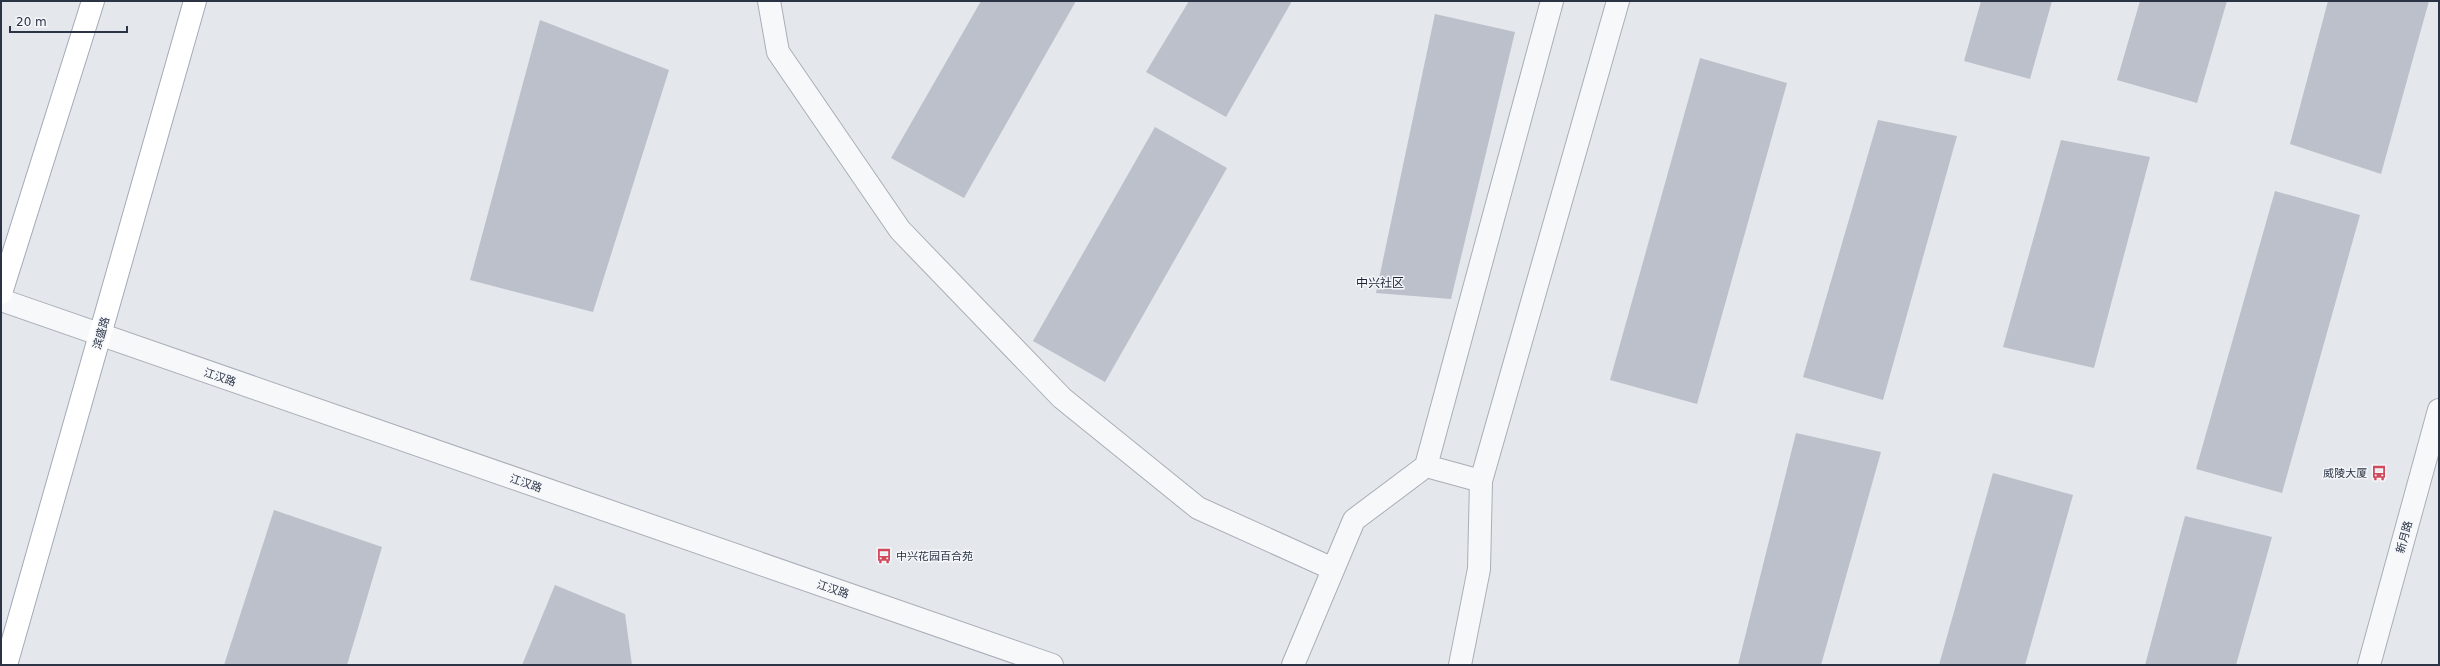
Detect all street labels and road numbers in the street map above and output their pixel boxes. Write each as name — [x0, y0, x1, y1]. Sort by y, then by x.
street label: 滨盛路 — [91, 315, 112, 351]
street label: 江汉路 — [202, 366, 238, 389]
street label: 江汉路 — [508, 472, 544, 495]
street label: 新月路 — [2394, 520, 2415, 555]
street label: 江汉路 — [815, 578, 851, 601]

